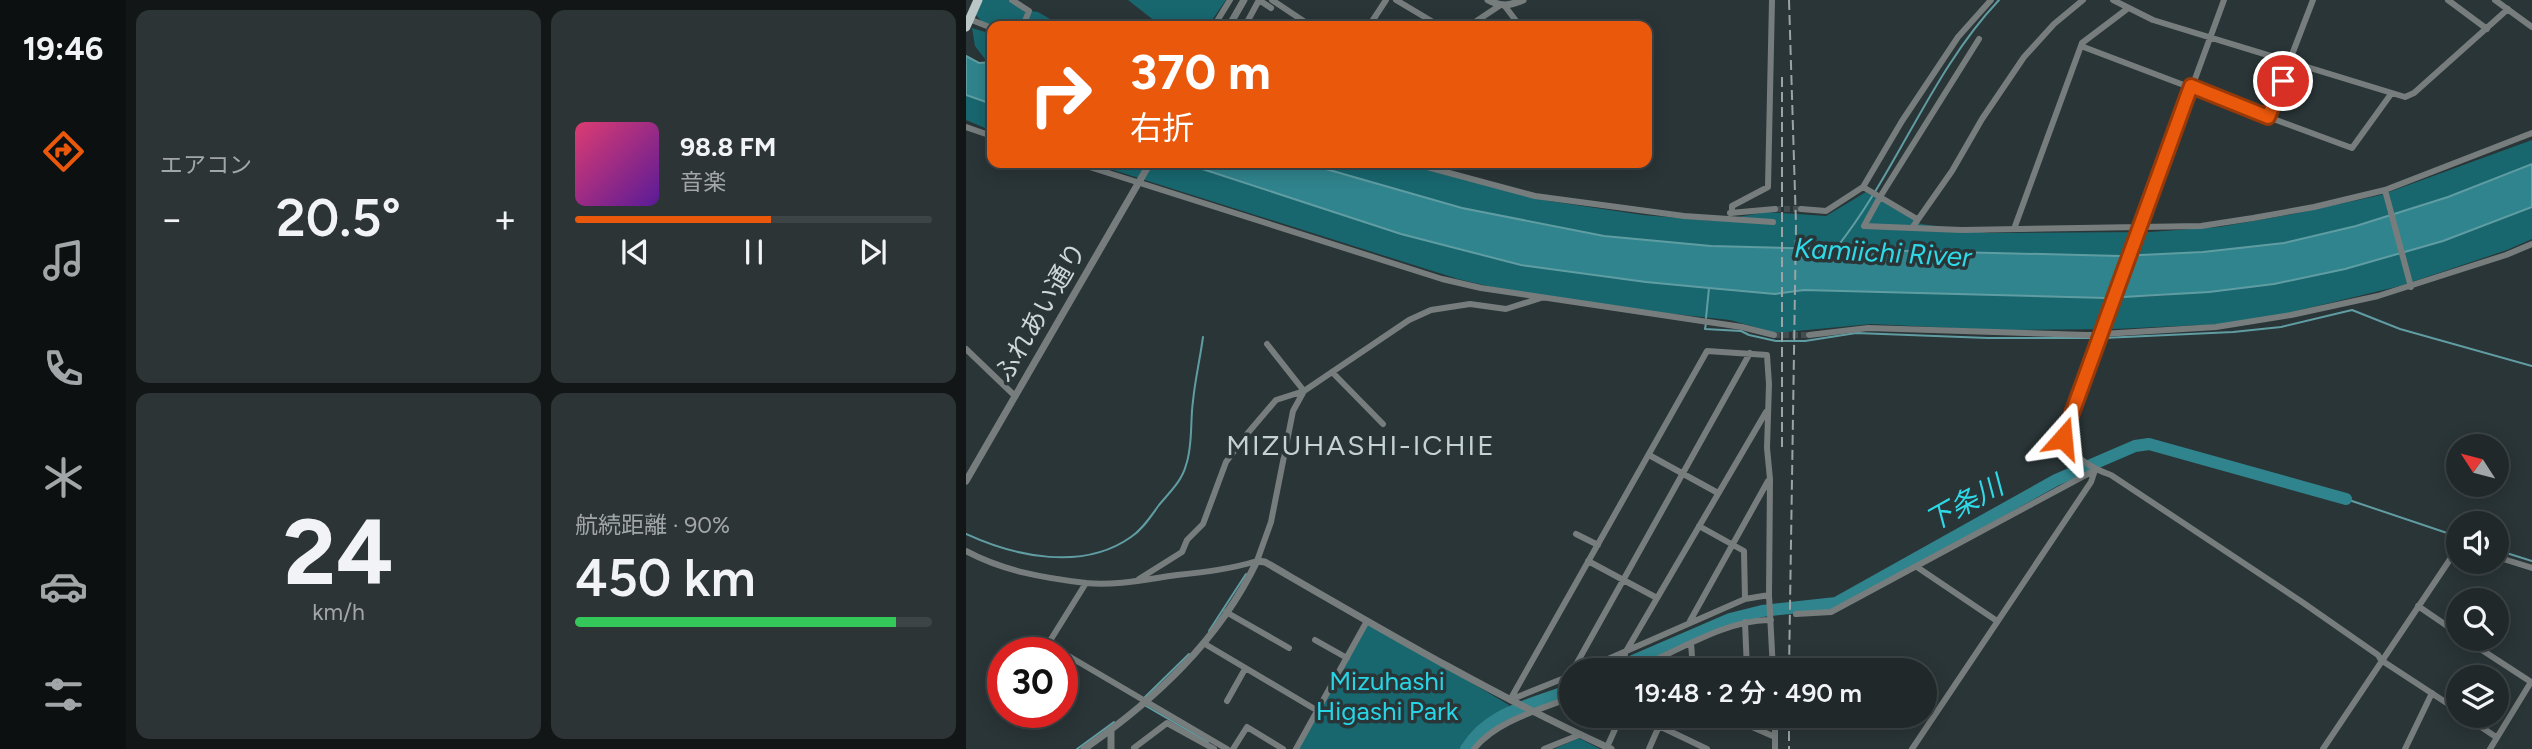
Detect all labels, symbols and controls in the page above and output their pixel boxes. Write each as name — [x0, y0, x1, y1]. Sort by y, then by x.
text: 19:46 — [23, 30, 103, 68]
text: 370 m — [1130, 42, 1271, 101]
icon: right — [1015, 49, 1106, 140]
pin — [2253, 51, 2313, 111]
icon: arrive — [2264, 62, 2302, 100]
text: 右折 — [1130, 109, 1194, 147]
icon: directions — [39, 127, 88, 176]
text: 98.8 FM — [680, 131, 776, 163]
text: エアコン — [160, 151, 252, 179]
text: 音楽 — [680, 168, 726, 196]
text: 20.5° — [276, 187, 401, 249]
text: − — [160, 196, 184, 242]
text: + — [493, 196, 517, 242]
water label: Kamiichi River — [1793, 230, 1974, 274]
icon: previous — [616, 233, 654, 271]
icon: pause — [735, 233, 773, 271]
icon: next — [854, 233, 892, 271]
icon: music — [39, 236, 88, 285]
street label: ふれあい通り — [987, 236, 1093, 388]
icon: phone — [39, 344, 88, 393]
position arrow — [2026, 401, 2100, 475]
district label: MIZUHASHI-ICHIE — [1226, 428, 1496, 462]
north arrow — [2446, 434, 2510, 497]
map controls — [2446, 434, 2509, 728]
icon: climate — [39, 453, 88, 502]
water label: 下条川 — [1919, 466, 2012, 538]
text: 24 — [283, 498, 394, 607]
text: 航続距離 · 90% — [575, 511, 730, 539]
button: sound — [2446, 511, 2509, 574]
text: 450 km — [575, 547, 756, 609]
icon: car — [39, 562, 88, 611]
button: search — [2446, 588, 2509, 651]
text: km/h — [312, 598, 365, 626]
speed limit sign: 30 — [987, 637, 1078, 728]
park label: Mizuhashi Higashi Park — [1316, 665, 1459, 727]
button: layers — [2446, 665, 2509, 728]
icon: filters — [39, 670, 88, 719]
text: 19:48 · 2 分 · 490 m — [1634, 677, 1862, 709]

